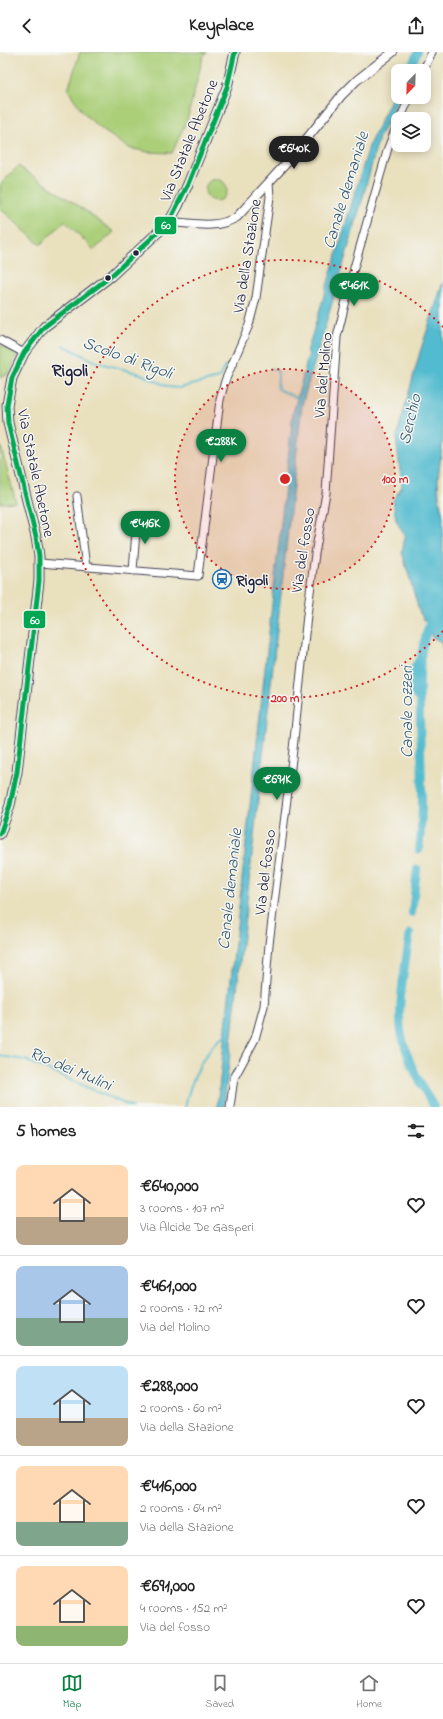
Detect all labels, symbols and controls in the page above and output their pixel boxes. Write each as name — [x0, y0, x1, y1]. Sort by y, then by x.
text: Keyplace — [189, 13, 254, 39]
icon: back — [16, 15, 38, 37]
icon: share — [405, 15, 427, 37]
north arrow — [391, 64, 431, 104]
map controls — [391, 64, 431, 152]
street label: Via Statale Abetone — [154, 75, 226, 207]
button: layers — [391, 112, 431, 152]
water label: Canale demaniale — [317, 127, 377, 252]
pin: €640K — [266, 136, 322, 170]
text: €640K — [278, 139, 310, 158]
street label: Via della Stazione — [227, 197, 269, 316]
line badge: 60 — [154, 216, 177, 235]
text: 60 — [160, 218, 171, 234]
unlabelled marker — [131, 248, 141, 258]
unlabelled marker — [103, 273, 113, 283]
pin: €461K — [326, 273, 382, 307]
text: €461K — [339, 276, 369, 295]
water label: Scolo di Rigoli — [79, 331, 178, 388]
street label: Via del Molino — [308, 331, 340, 420]
district label: Rigoli — [52, 359, 88, 386]
water label: Serchio — [393, 390, 429, 447]
street label: Via Statale Abetone — [10, 406, 60, 540]
pin: €288K — [193, 429, 249, 463]
text: €288K — [205, 432, 237, 451]
text: 100 m — [382, 471, 409, 489]
centre of rings — [278, 472, 292, 486]
street label: Via del fosso — [285, 506, 323, 596]
pin: €416K — [117, 511, 173, 545]
text: €416K — [130, 514, 160, 533]
station icon: Rigoli — [211, 568, 233, 590]
place label: Rigoli — [235, 569, 268, 594]
line badge: 60 — [23, 610, 46, 629]
text: 60 — [29, 613, 40, 629]
water label: Canale Ozzeri — [395, 664, 420, 758]
text: 200 m — [270, 690, 300, 708]
pin: €691K — [249, 767, 305, 801]
text: €691K — [262, 770, 292, 789]
water label: Canale demaniale — [212, 826, 249, 951]
street label: Via del fosso — [249, 828, 283, 917]
water label: Rio dei Mulini — [25, 1041, 117, 1099]
text: 5 homes — [16, 1119, 76, 1144]
icon: filters — [405, 1120, 427, 1142]
text: €640,000 — [140, 1174, 199, 1199]
icon: home — [48, 1181, 96, 1229]
icon: heart — [405, 1194, 427, 1216]
text: 3 rooms · 107 m² — [140, 1199, 224, 1218]
text: Via Alcide De Gasperi — [140, 1218, 254, 1237]
text: €461,000 — [140, 1274, 197, 1299]
icon: home — [48, 1282, 96, 1330]
icon: heart — [405, 1295, 427, 1317]
text: 2 rooms · 72 m² — [140, 1299, 222, 1318]
text: Via del Molino — [140, 1318, 210, 1337]
text: €288,000 — [140, 1374, 198, 1399]
icon: home — [48, 1382, 96, 1430]
icon: heart — [405, 1395, 427, 1417]
text: 2 rooms · 60 m² — [140, 1399, 222, 1418]
text: Via della Stazione — [140, 1418, 234, 1437]
text: €416,000 — [140, 1474, 197, 1499]
icon: home — [48, 1482, 96, 1530]
icon: heart — [405, 1495, 427, 1517]
text: 2 rooms · 64 m² — [140, 1499, 222, 1518]
text: Via della Stazione — [140, 1518, 234, 1537]
text: €691,000 — [140, 1574, 195, 1599]
icon: home — [48, 1582, 96, 1630]
icon: heart — [405, 1595, 427, 1617]
text: 4 rooms · 152 m² — [140, 1599, 227, 1618]
text: Via del fosso — [140, 1618, 210, 1637]
tab: Map — [61, 1672, 83, 1712]
tab: Saved — [205, 1672, 234, 1712]
tab: Home — [356, 1672, 382, 1712]

